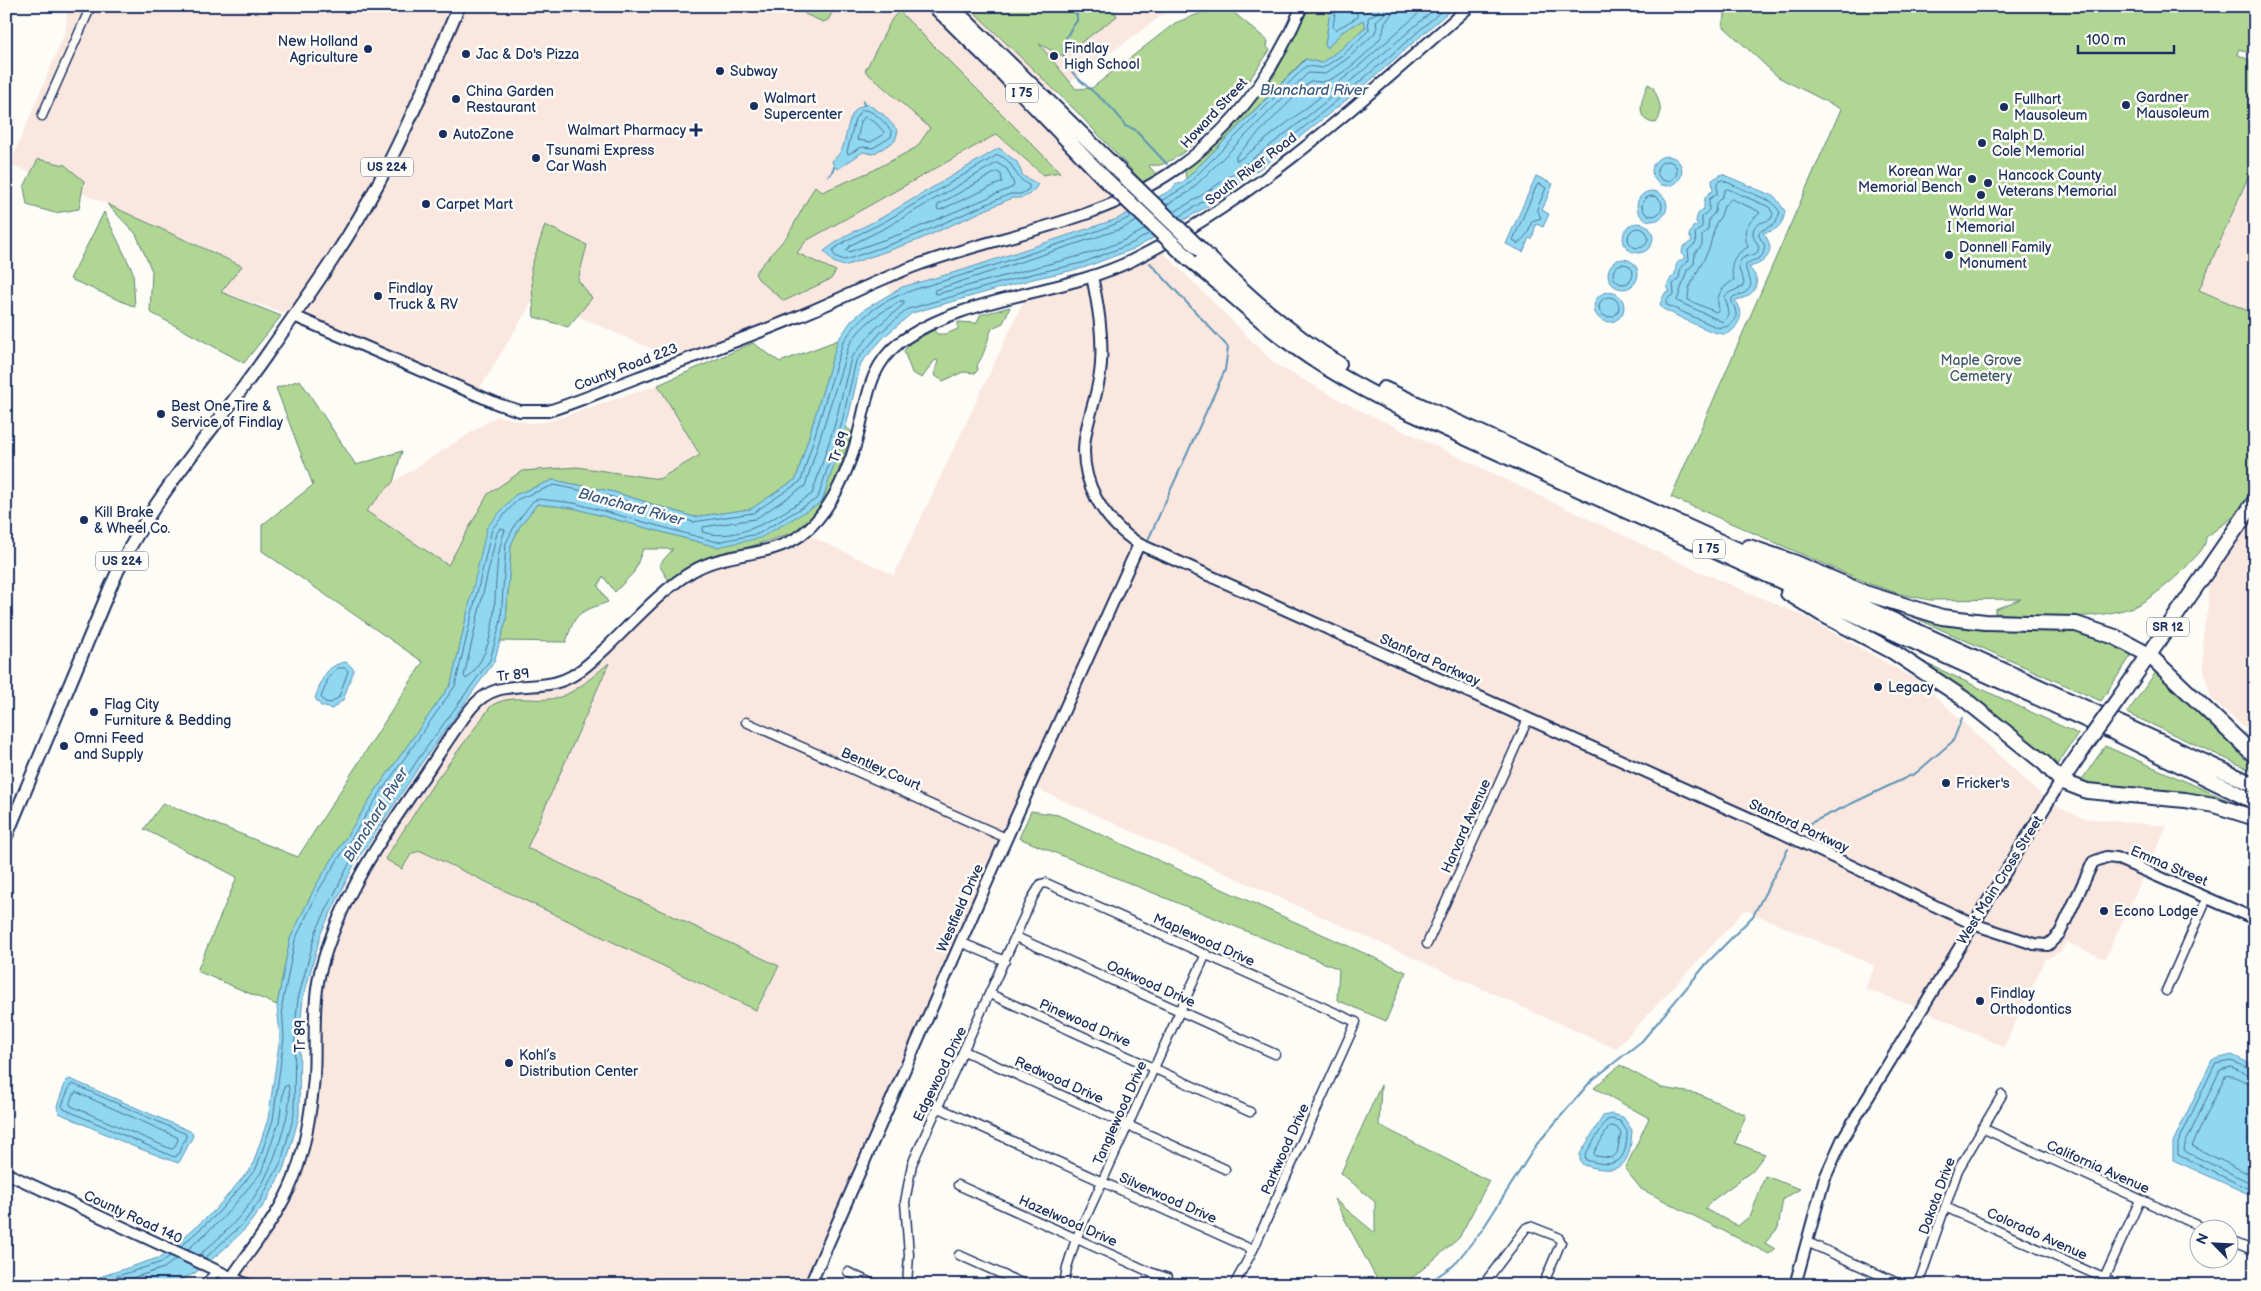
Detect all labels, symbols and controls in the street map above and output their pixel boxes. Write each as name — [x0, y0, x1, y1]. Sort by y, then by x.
scale bar — [2078, 22, 2175, 54]
text: 100 m — [2086, 31, 2126, 50]
place label: New Holland Agriculture — [278, 33, 358, 66]
place label: Findlay High School — [1064, 40, 1140, 73]
marker: New Holland Agriculture — [362, 43, 374, 55]
place label: Jac & Do's Pizza — [476, 46, 579, 63]
marker: Jac & Do's Pizza — [460, 48, 472, 60]
marker: Findlay High School — [1048, 50, 1060, 62]
place label: Subway — [730, 63, 778, 80]
marker: Subway — [714, 65, 726, 77]
street label: Howard Street — [1177, 74, 1251, 152]
water label: Blanchard River — [1260, 81, 1369, 100]
place label: China Garden Restaurant — [466, 83, 554, 116]
road number: I 75 — [1006, 84, 1038, 102]
place label: Gardner Mausoleum — [2136, 89, 2209, 122]
place label: Walmart Supercenter — [764, 90, 843, 123]
place label: Fullhart Mausoleum — [2014, 91, 2087, 124]
marker: China Garden Restaurant — [450, 93, 462, 105]
marker: Gardner Mausoleum — [2120, 99, 2132, 111]
marker: Walmart Supercenter — [748, 100, 760, 112]
marker: Fullhart Mausoleum — [1998, 101, 2010, 113]
place label: Walmart Pharmacy — [567, 122, 687, 139]
marker: Walmart Pharmacy — [690, 124, 702, 136]
place label: AutoZone — [453, 126, 514, 143]
place label: Ralph D. Cole Memorial — [1992, 127, 2084, 160]
marker: AutoZone — [437, 128, 449, 140]
street label: South River Road — [1202, 129, 1300, 209]
marker: Ralph D. Cole Memorial — [1976, 137, 1988, 149]
place label: Tsunami Express Car Wash — [546, 142, 654, 175]
marker: Tsunami Express Car Wash — [530, 152, 542, 164]
road number: US 224 — [361, 158, 413, 176]
place label: Korean War Memorial Bench — [1858, 163, 1963, 196]
place label: Hancock County Veterans Memorial — [1998, 167, 2117, 200]
marker: Korean War Memorial Bench — [1966, 173, 1978, 185]
marker: Hancock County Veterans Memorial — [1982, 177, 1994, 189]
marker: World War I Memorial — [1975, 189, 1987, 201]
place label: Carpet Mart — [436, 196, 514, 213]
marker: Carpet Mart — [420, 198, 432, 210]
place label: World War I Memorial — [1947, 203, 2015, 236]
place label: Donnell Family Monument — [1959, 239, 2052, 272]
marker: Donnell Family Monument — [1943, 249, 1955, 261]
place label: Findlay Truck & RV — [388, 280, 459, 313]
marker: Findlay Truck & RV — [372, 290, 384, 302]
street label: County Road 223 — [572, 339, 680, 395]
park label: Maple Grove Cemetery — [1940, 352, 2022, 385]
place label: Best One Tire & Service of Findlay — [171, 398, 284, 431]
marker: Best One Tire & Service of Findlay — [155, 408, 167, 420]
street label: Tr 89 — [825, 429, 853, 465]
water label: Blanchard River — [576, 484, 687, 531]
place label: Kill Brake & Wheel Co. — [94, 504, 170, 537]
marker: Kill Brake & Wheel Co. — [78, 514, 90, 526]
road number: I 75 — [1693, 540, 1725, 558]
road number: US 224 — [96, 552, 148, 570]
road number: SR 12 — [2147, 618, 2189, 636]
street label: Stanford Parkway — [1377, 630, 1484, 690]
street label: Tr 89 — [496, 665, 530, 685]
place label: Legacy — [1888, 679, 1934, 696]
marker: Legacy — [1872, 681, 1884, 693]
place label: Flag City Furniture & Bedding — [104, 696, 231, 729]
marker: Flag City Furniture & Bedding — [88, 706, 100, 718]
place label: Omni Feed and Supply — [74, 730, 144, 763]
marker: Omni Feed and Supply — [58, 740, 70, 752]
street label: Bentley Court — [838, 744, 924, 794]
water label: Blanchard River — [339, 763, 413, 866]
place label: Fricker's — [1956, 775, 2010, 792]
street label: Harvard Avenue — [1438, 776, 1494, 876]
marker: Fricker's — [1940, 777, 1952, 789]
street label: Stanford Parkway — [1746, 795, 1852, 857]
street label: West Main Cross Street — [1953, 812, 2047, 948]
street label: Emma Street — [2128, 842, 2211, 890]
street label: Westfield Drive — [933, 861, 987, 955]
place label: Econo Lodge — [2114, 903, 2198, 920]
marker: Econo Lodge — [2098, 905, 2110, 917]
street label: Maplewood Drive — [1151, 910, 1257, 970]
street label: Oakwood Drive — [1104, 957, 1198, 1011]
place label: Findlay Orthodontics — [1990, 985, 2072, 1018]
street label: Pinewood Drive — [1037, 995, 1133, 1051]
marker: Findlay Orthodontics — [1974, 995, 1986, 1007]
street label: Tr 89 — [292, 1020, 309, 1052]
street label: Edgewood Drive — [910, 1024, 970, 1124]
place label: Kohl’s Distribution Center — [519, 1047, 639, 1080]
street label: Redwood Drive — [1012, 1053, 1106, 1107]
marker: Kohl’s Distribution Center — [503, 1057, 515, 1069]
street label: Tanglewood Drive — [1089, 1058, 1151, 1168]
street label: Parkwood Drive — [1257, 1101, 1313, 1197]
street label: California Avenue — [2044, 1137, 2152, 1197]
street label: Dakota Drive — [1915, 1155, 1959, 1237]
street label: Silverwood Drive — [1117, 1169, 1219, 1227]
street label: County Road 140 — [81, 1187, 185, 1247]
street label: Hazelwood Drive — [1016, 1192, 1120, 1250]
street label: Colorado Avenue — [1984, 1204, 2090, 1264]
north arrow — [2188, 1218, 2238, 1268]
text: N — [2193, 1231, 2212, 1247]

